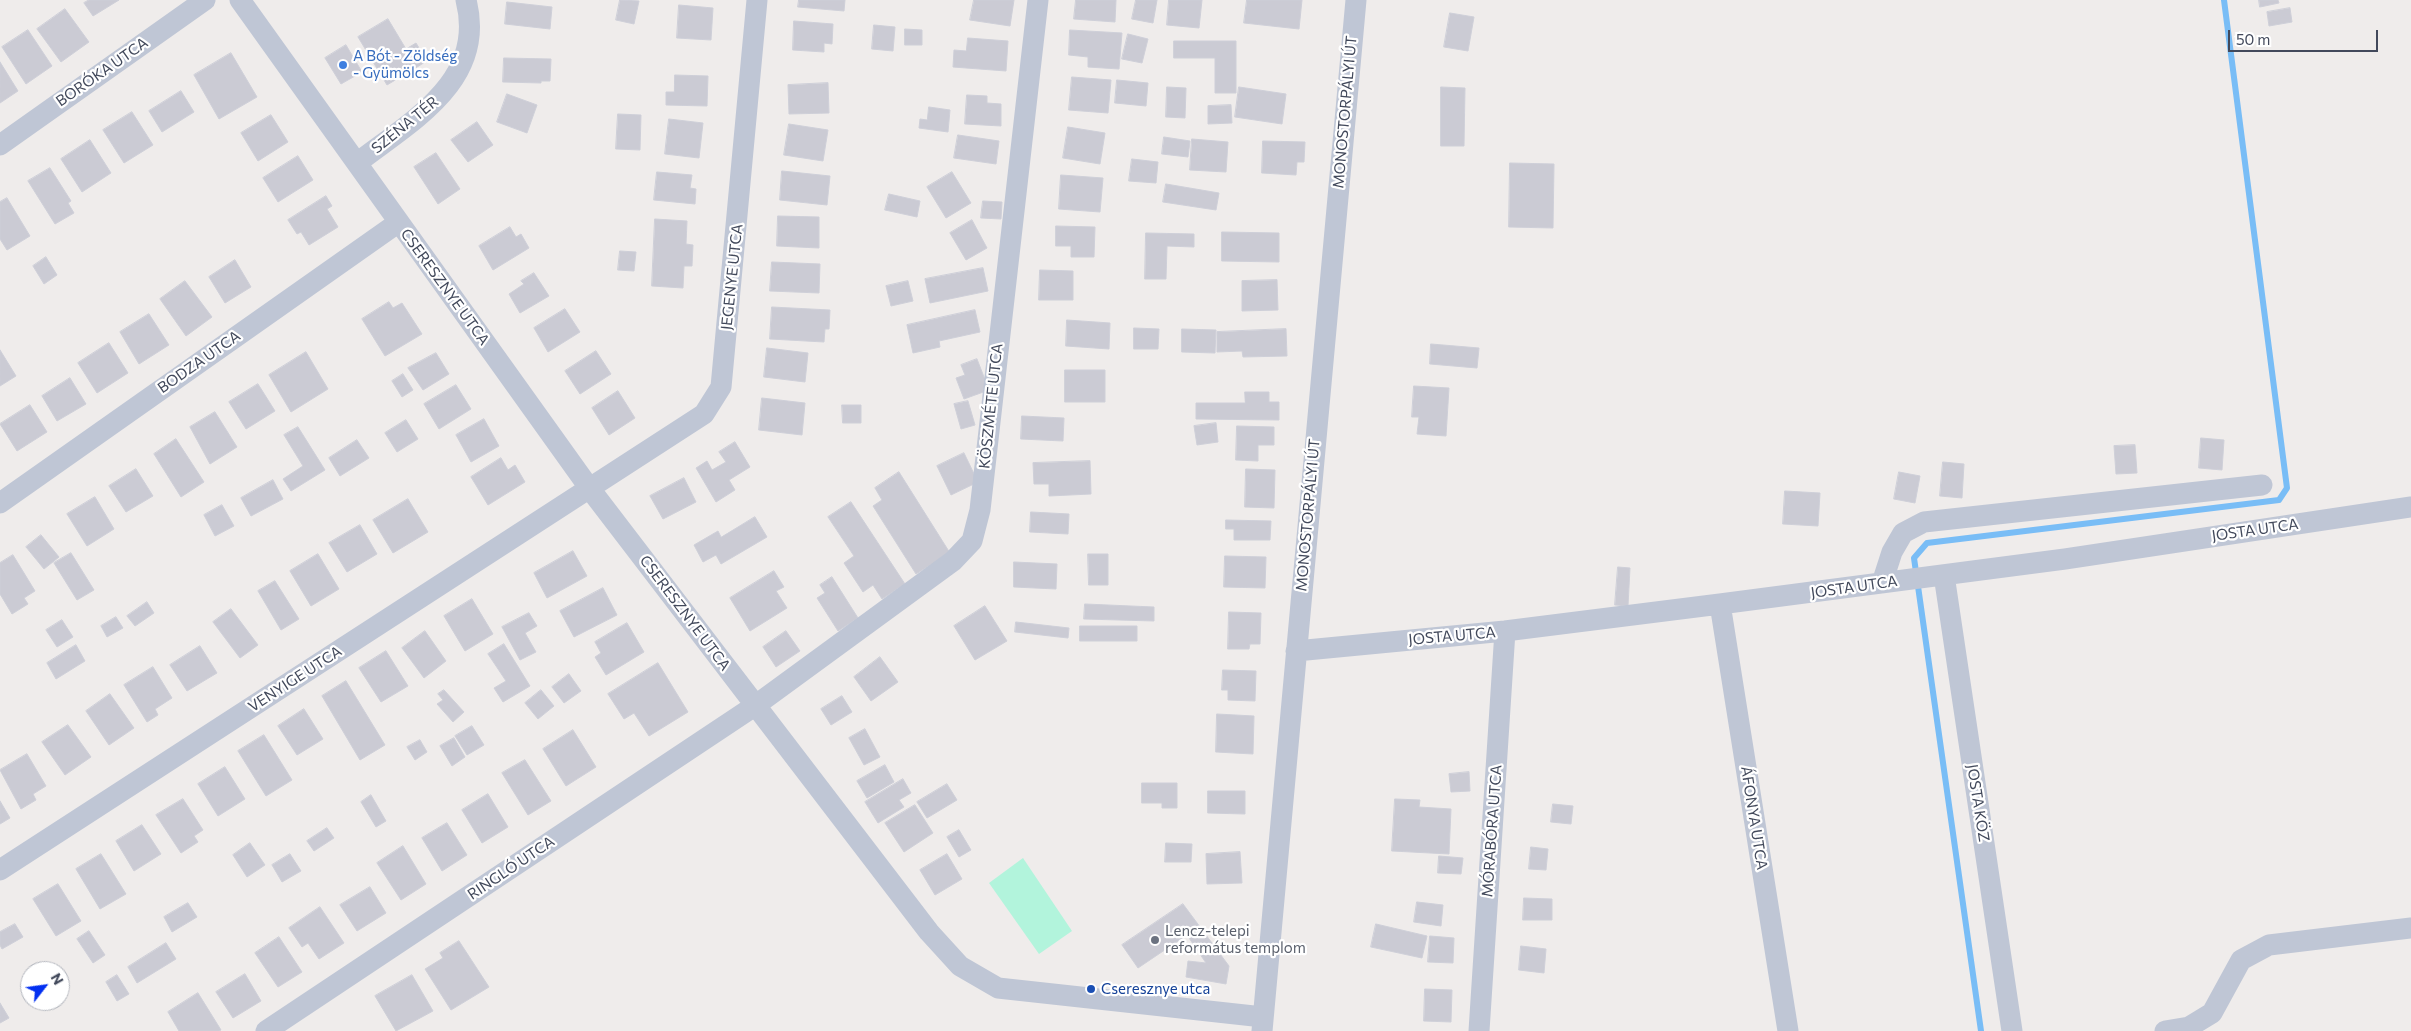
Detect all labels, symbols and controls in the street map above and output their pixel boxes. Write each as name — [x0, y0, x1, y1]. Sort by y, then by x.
scale bar — [2231, 20, 2381, 52]
text: 50 m — [2236, 30, 2270, 48]
street label: BORÓKA UTCA — [53, 34, 151, 110]
street label: MONOSTORPÁLYI ÚT — [1329, 35, 1361, 189]
place label: A Bót - Zöldség - Gyümölcs — [353, 47, 457, 82]
marker: A Bót - Zöldség - Gyümölcs — [337, 59, 349, 71]
street label: SZÉNA TÉR — [368, 93, 442, 157]
street label: JEGENYE UTCA — [717, 223, 747, 331]
street label: CSERESZNYE UTCA — [397, 225, 493, 349]
street label: BODZA UTCA — [154, 327, 244, 397]
street label: KÖSZMÉTE UTCA — [975, 342, 1007, 470]
street label: MONOSTORPÁLYI ÚT — [1292, 438, 1324, 592]
street label: JOSTA UTCA — [2210, 515, 2300, 545]
street label: CSERESZNYE UTCA — [636, 552, 734, 674]
street label: JOSTA UTCA — [1809, 572, 1899, 602]
street label: JOSTA UTCA — [1408, 623, 1496, 649]
street label: VENYIGE UTCA — [245, 642, 345, 716]
street label: JOSTA KÖZ — [1963, 763, 1993, 843]
street label: MÓRABÓRA UTCA — [1478, 764, 1506, 898]
street label: ÁFONYA UTCA — [1737, 765, 1771, 871]
street label: RINGLÓ UTCA — [464, 832, 558, 904]
place label: Lencz-telepi református templom — [1165, 922, 1306, 957]
marker: Lencz-telepi református templom — [1149, 934, 1161, 946]
north arrow — [20, 961, 70, 1011]
text: N — [48, 970, 68, 988]
place label: Cseresznye utca — [1101, 980, 1210, 998]
marker: Cseresznye utca — [1085, 983, 1097, 995]

